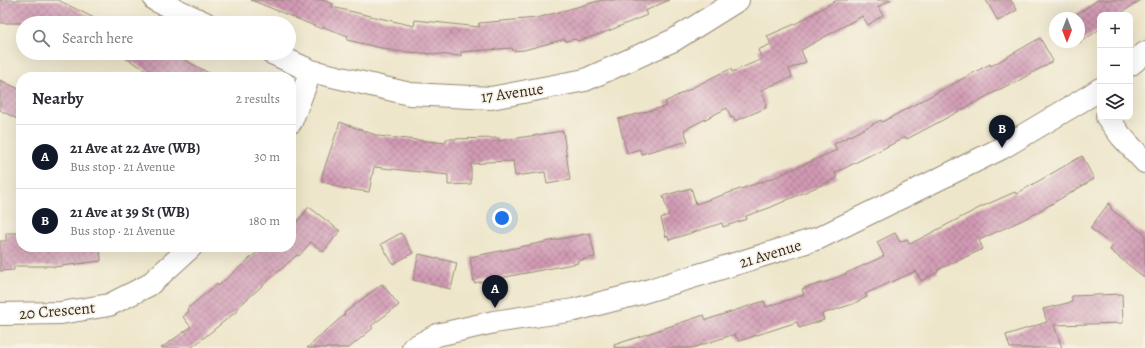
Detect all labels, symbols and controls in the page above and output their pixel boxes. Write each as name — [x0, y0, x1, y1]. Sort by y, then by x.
north arrow — [1049, 12, 1085, 48]
map controls — [1097, 12, 1133, 120]
button: + — [1097, 12, 1133, 48]
search box — [16, 16, 296, 60]
icon: search — [30, 27, 52, 49]
text: Search here — [62, 28, 133, 48]
button: − — [1097, 48, 1133, 84]
street label: 17 Avenue — [479, 78, 545, 108]
button: layers — [1097, 84, 1133, 120]
text: Nearby — [32, 87, 83, 110]
text: 2 results — [236, 90, 280, 107]
pin: B — [989, 115, 1015, 148]
text: 21 Ave at 22 Ave (WB) — [70, 138, 200, 158]
text: A — [41, 148, 49, 165]
text: 30 m — [254, 148, 280, 165]
text: Bus stop · 21 Avenue — [70, 158, 175, 175]
text: 21 Ave at 39 St (WB) — [70, 202, 190, 222]
your location — [492, 208, 512, 228]
text: B — [41, 212, 49, 229]
text: 180 m — [249, 212, 280, 229]
text: Bus stop · 21 Avenue — [70, 222, 175, 239]
street label: 21 Avenue — [737, 234, 804, 274]
pin: A — [482, 275, 508, 308]
street label: 20 Crescent — [18, 297, 96, 325]

